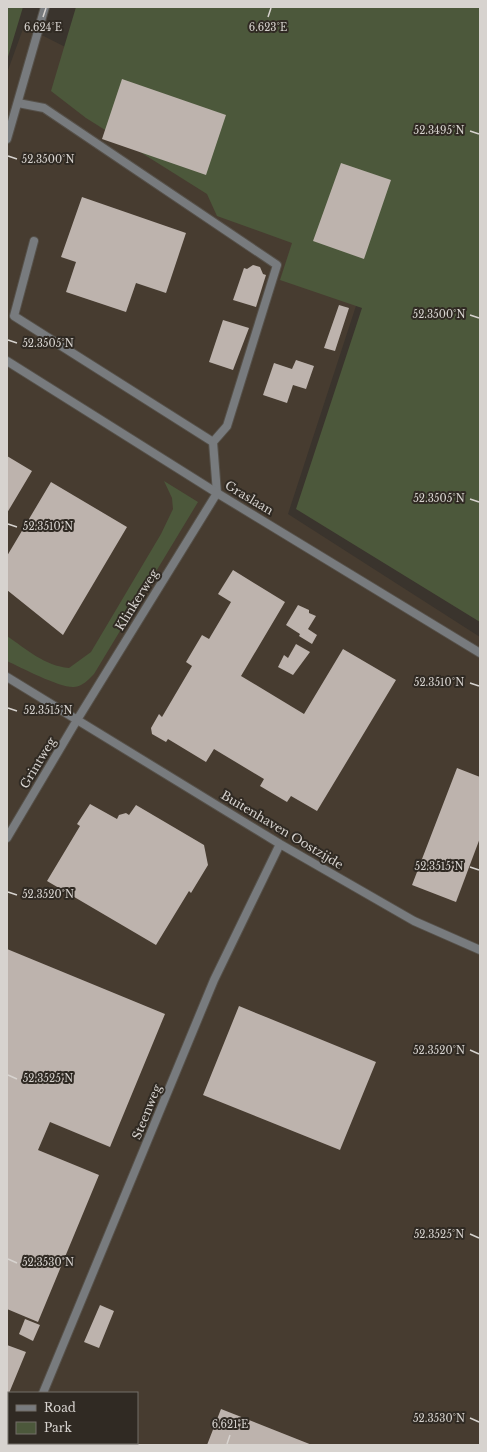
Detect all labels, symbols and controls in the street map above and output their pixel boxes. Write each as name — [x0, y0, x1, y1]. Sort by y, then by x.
text: 6.624°E — [24, 21, 62, 34]
text: 6.623°E — [249, 21, 287, 34]
text: 52.3495°N — [413, 124, 465, 137]
text: 52.3500°N — [21, 153, 75, 166]
text: 52.3500°N — [412, 308, 466, 321]
text: 52.3505°N — [22, 337, 74, 350]
street label: Graslaan — [222, 477, 276, 518]
text: 52.3505°N — [413, 492, 465, 505]
text: 52.3510°N — [23, 520, 73, 533]
street label: Klinkerweg — [112, 566, 162, 633]
text: 52.3510°N — [414, 676, 464, 689]
text: 52.3515°N — [24, 704, 72, 717]
street label: Grintweg — [16, 734, 59, 791]
street label: Buitenhaven Oostzijde — [218, 787, 346, 872]
text: 52.3515°N — [415, 860, 463, 873]
text: 52.3520°N — [22, 888, 74, 901]
text: 52.3520°N — [413, 1044, 465, 1057]
text: 52.3525°N — [23, 1072, 73, 1085]
street label: Steenweg — [129, 1081, 165, 1142]
text: 52.3525°N — [414, 1228, 464, 1241]
text: 52.3530°N — [22, 1256, 74, 1269]
legend — [8, 1392, 138, 1444]
text: Road — [44, 1400, 76, 1415]
text: 52.3530°N — [413, 1412, 465, 1425]
text: 6.621°E — [212, 1418, 248, 1431]
text: Park — [44, 1420, 72, 1435]

